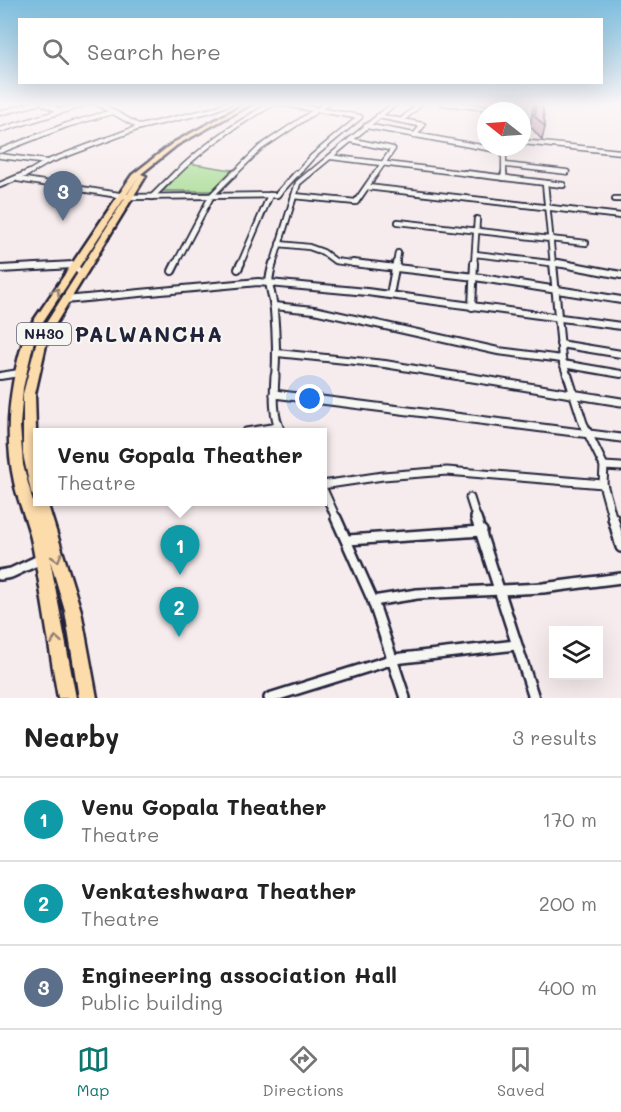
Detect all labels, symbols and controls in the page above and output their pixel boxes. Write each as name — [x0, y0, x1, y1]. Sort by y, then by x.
search box — [18, 18, 603, 84]
icon: search — [39, 35, 72, 68]
text: Search here — [87, 37, 221, 66]
north arrow — [477, 102, 531, 156]
pin: 3 — [44, 172, 82, 221]
one-way arrow — [49, 288, 61, 298]
district label: PALWANCHA — [75, 320, 223, 347]
road number: NH30 — [17, 323, 71, 345]
your location — [295, 384, 324, 413]
popup — [33, 428, 327, 506]
text: Venu Gopala Theather — [57, 440, 303, 469]
text: Theatre — [57, 469, 136, 495]
pin: 1 — [160, 526, 200, 575]
one-way arrow — [50, 552, 62, 562]
pin: 2 — [160, 588, 198, 637]
map controls — [549, 626, 603, 680]
button: layers — [549, 626, 603, 680]
one-way arrow — [50, 636, 63, 646]
text: Nearby — [24, 720, 119, 754]
text: 3 results — [512, 724, 597, 750]
text: Venu Gopala Theather — [81, 792, 326, 821]
text: 1 — [39, 806, 48, 832]
text: 170 m — [542, 806, 597, 832]
text: Theatre — [81, 821, 159, 847]
text: Venkateshwara Theather — [81, 876, 356, 905]
text: 2 — [38, 890, 49, 916]
text: 200 m — [539, 890, 597, 916]
text: Theatre — [81, 905, 159, 931]
text: Engineering association Hall — [81, 960, 397, 989]
text: 3 — [38, 974, 50, 1000]
text: 400 m — [538, 974, 597, 1000]
text: Public building — [81, 989, 223, 1015]
tab: Map — [77, 1043, 110, 1100]
tab: Directions — [263, 1043, 344, 1100]
tab: Saved — [497, 1043, 544, 1100]

